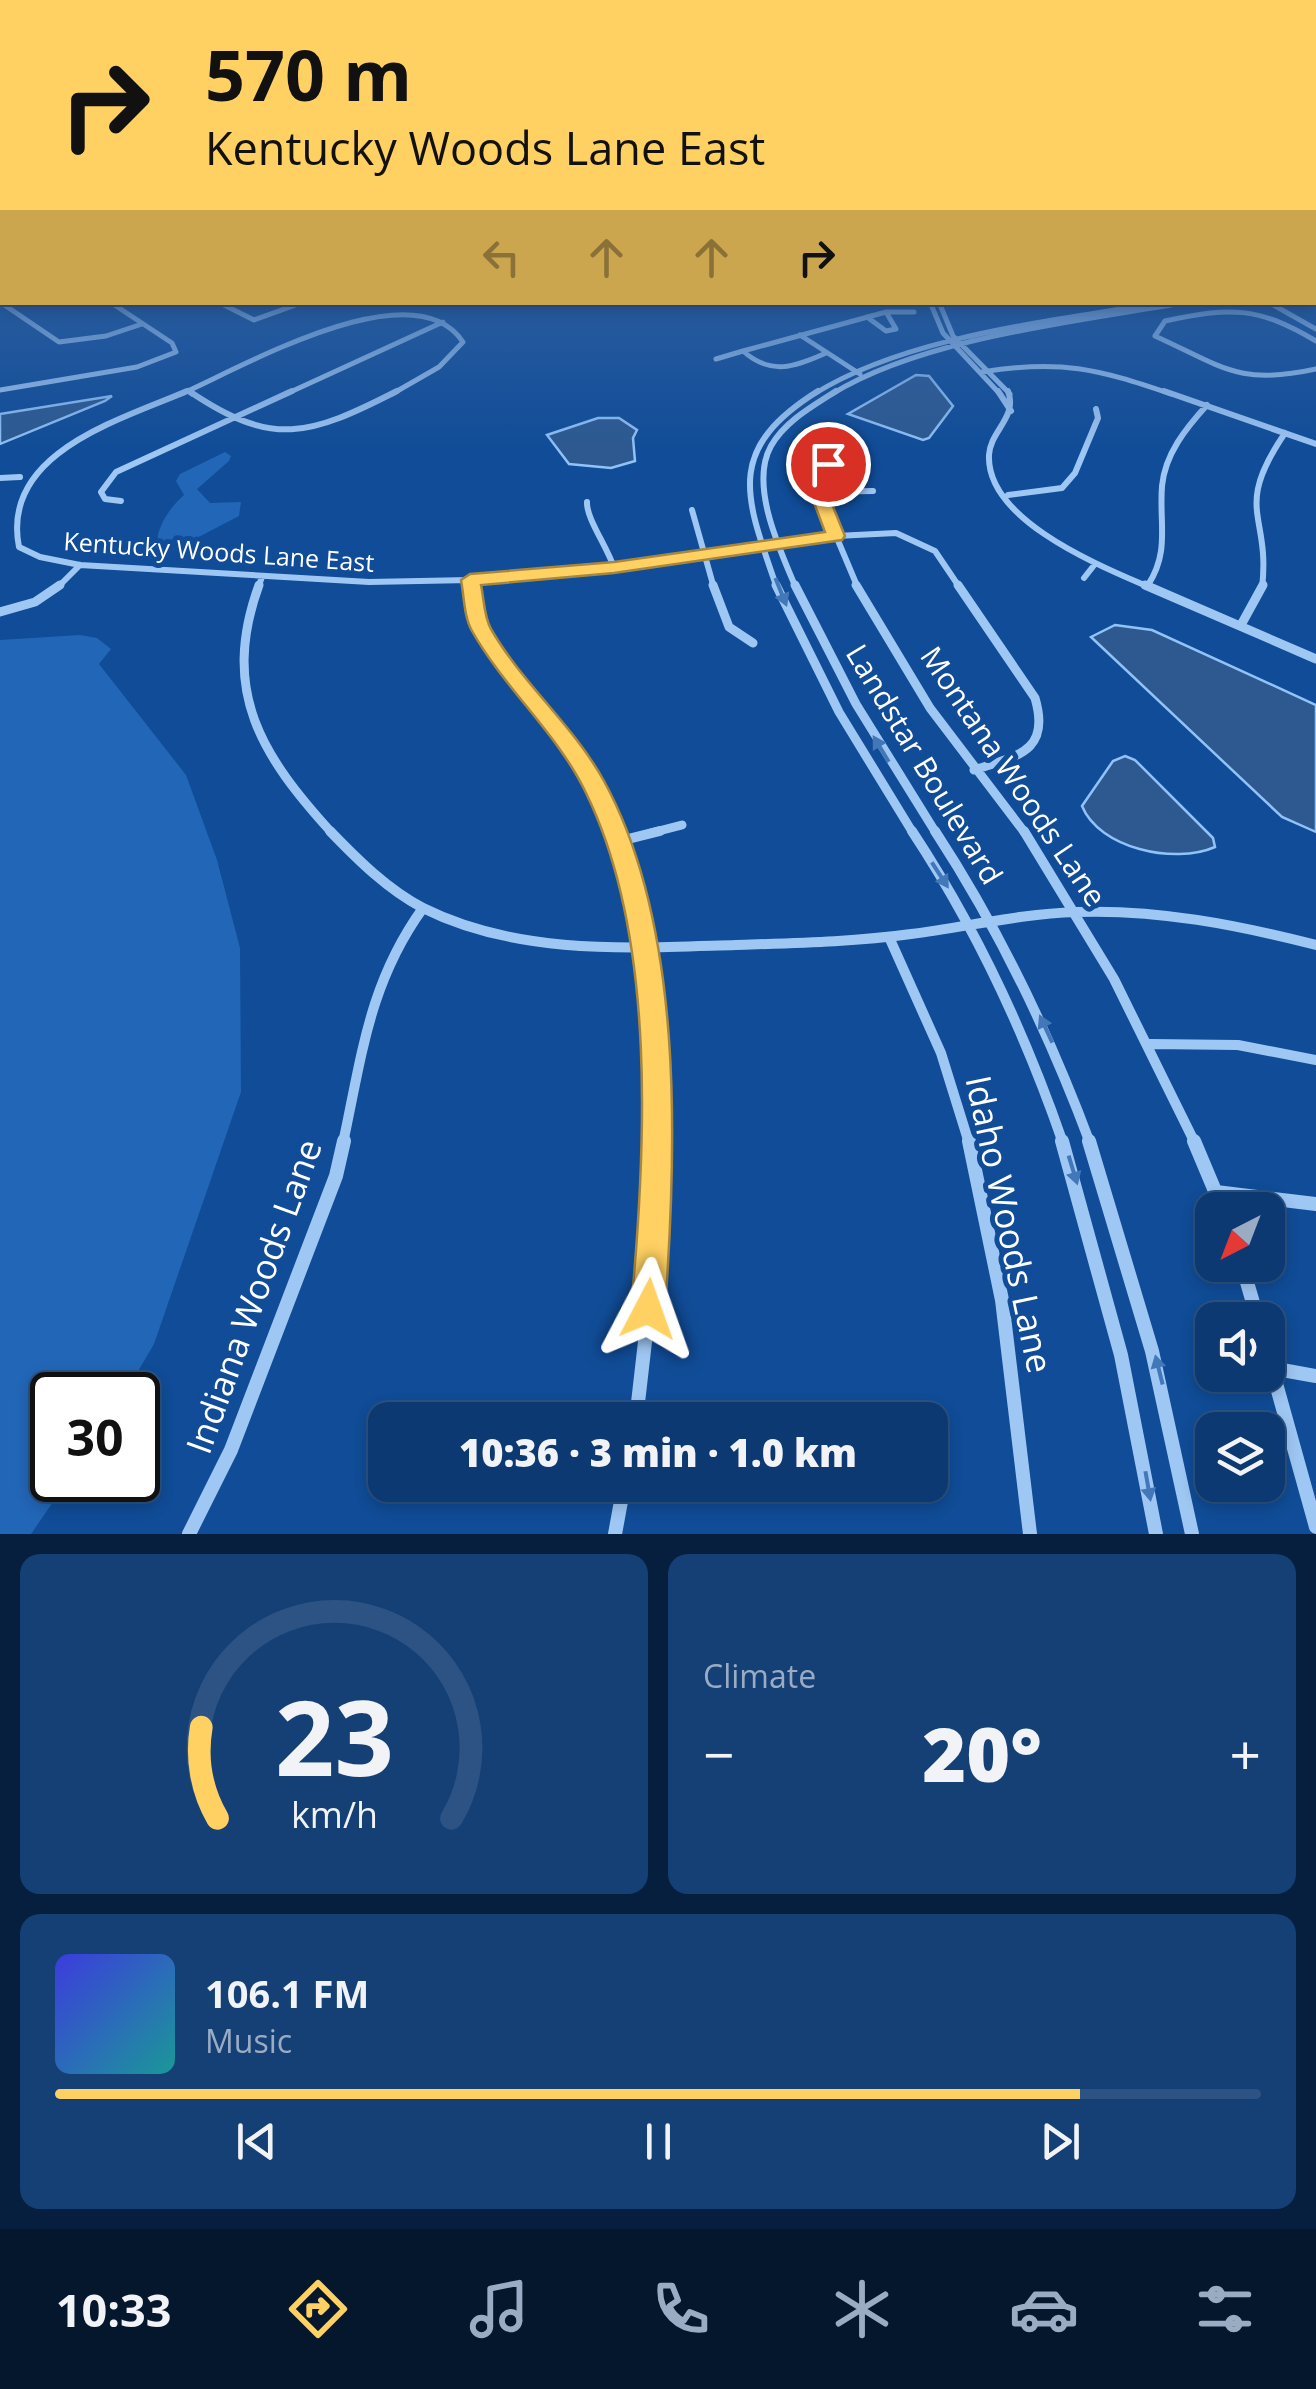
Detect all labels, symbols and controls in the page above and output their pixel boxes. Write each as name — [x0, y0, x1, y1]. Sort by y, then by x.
text: 570 m — [205, 26, 412, 122]
icon: right — [40, 40, 170, 170]
text: Kentucky Woods Lane East — [205, 117, 765, 178]
icon: left — [474, 230, 529, 285]
icon: ahead — [579, 230, 634, 285]
icon: ahead — [684, 230, 739, 285]
icon: right — [789, 230, 844, 285]
pin — [786, 422, 871, 507]
icon: arrive — [801, 437, 856, 492]
street label: Kentucky Woods Lane East — [63, 523, 376, 579]
one-way arrow — [773, 577, 789, 607]
street label: Landstar Boulevard — [837, 636, 1013, 892]
street label: Montana Woods Lane — [912, 638, 1116, 914]
one-way arrow — [873, 735, 891, 763]
one-way arrow — [930, 861, 948, 888]
one-way arrow — [1038, 1014, 1054, 1044]
street label: Idaho Woods Lane — [956, 1071, 1064, 1377]
street label: Indiana Woods Lane — [174, 1132, 332, 1460]
one-way arrow — [1066, 1155, 1081, 1186]
north arrow — [1195, 1192, 1285, 1282]
map controls — [1195, 1192, 1285, 1502]
position arrow — [596, 1257, 700, 1361]
button: sound — [1195, 1302, 1285, 1392]
one-way arrow — [1151, 1354, 1166, 1385]
speed limit sign: 30 — [30, 1372, 160, 1502]
button: layers — [1195, 1412, 1285, 1502]
text: 10:36 · 3 min · 1.0 km — [459, 1426, 857, 1478]
one-way arrow — [1141, 1471, 1156, 1502]
text: Climate — [703, 1654, 816, 1697]
text: 23 — [275, 1665, 393, 1806]
text: 20° — [922, 1702, 1042, 1804]
text: − — [703, 1716, 734, 1791]
text: + — [1230, 1716, 1261, 1791]
text: km/h — [291, 1790, 377, 1838]
text: 106.1 FM — [205, 1967, 369, 2019]
text: Music — [205, 2019, 292, 2062]
icon: previous — [229, 2114, 284, 2169]
icon: pause — [631, 2114, 686, 2169]
icon: next — [1033, 2114, 1088, 2169]
icon: directions — [283, 2274, 353, 2344]
icon: music — [464, 2274, 534, 2344]
icon: phone — [646, 2274, 716, 2344]
icon: climate — [827, 2274, 897, 2344]
icon: car — [1009, 2274, 1079, 2344]
icon: filters — [1190, 2274, 1260, 2344]
text: 10:33 — [56, 2279, 171, 2340]

